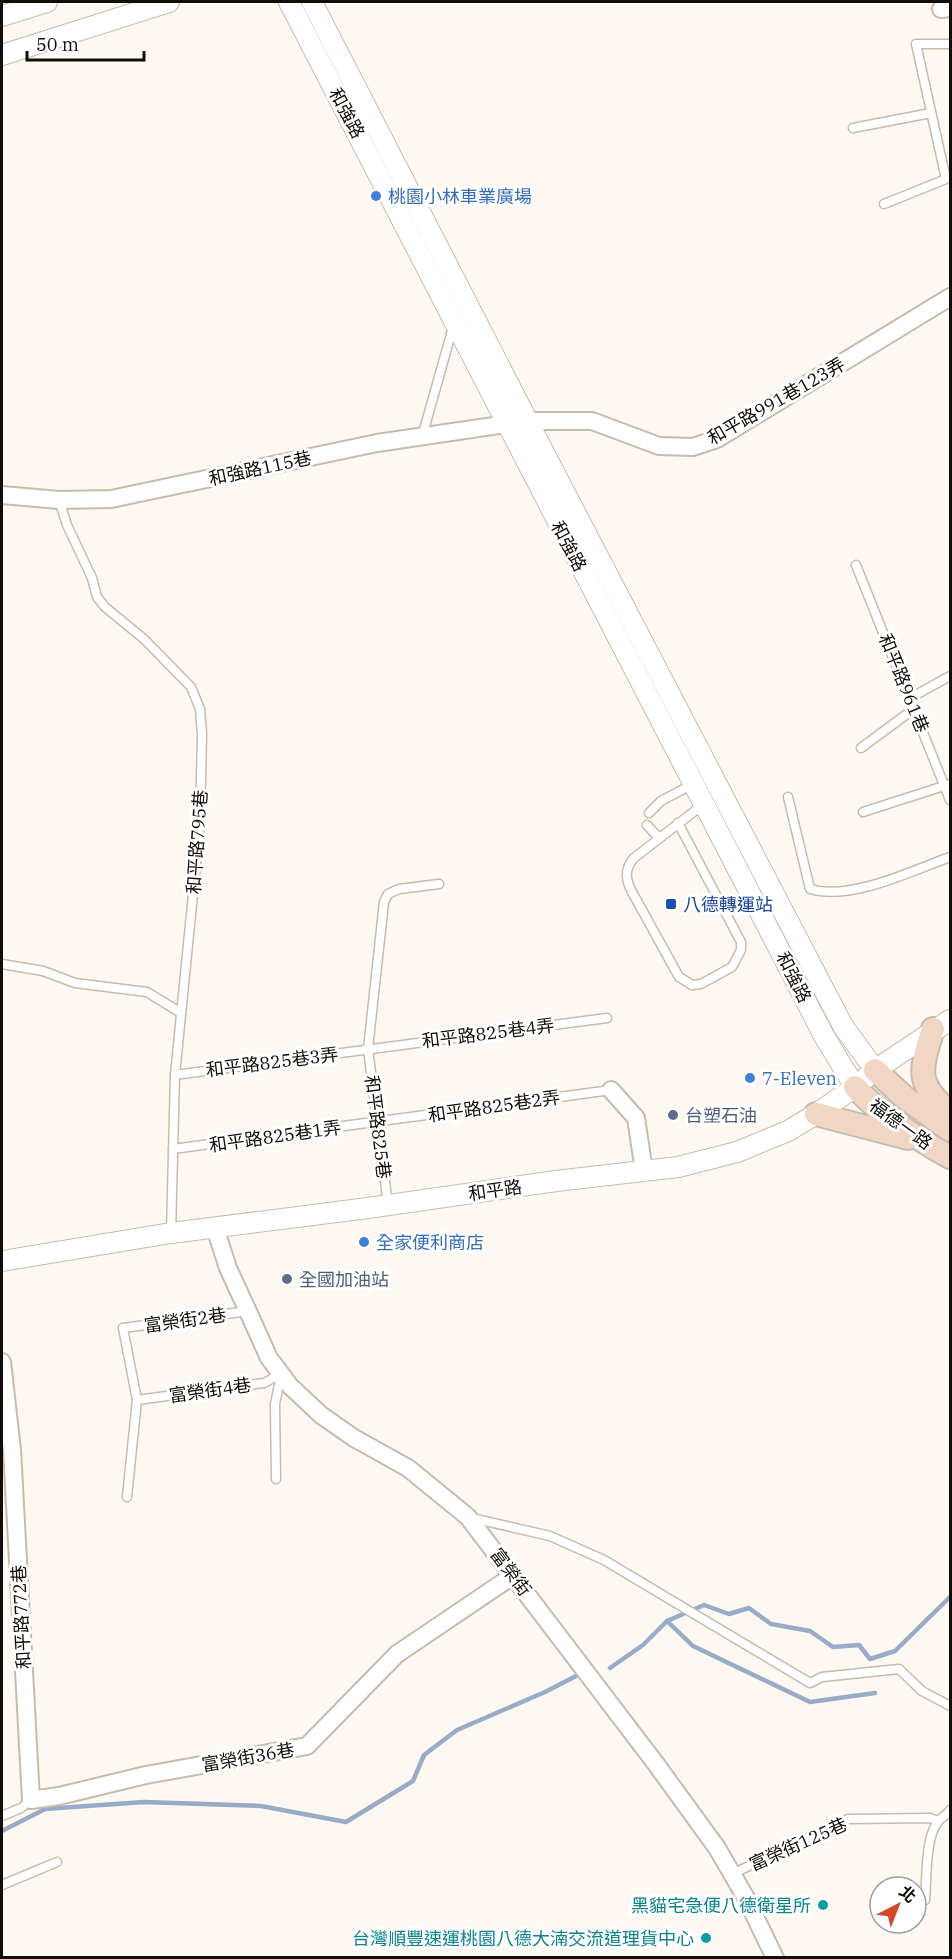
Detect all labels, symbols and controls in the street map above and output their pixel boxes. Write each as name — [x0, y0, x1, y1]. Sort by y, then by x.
scale bar — [27, 24, 144, 62]
text: 50 m — [36, 33, 79, 56]
street label: 和強路 — [324, 84, 370, 142]
place label: 桃園小林車業廣場 — [388, 185, 532, 208]
marker: 桃園小林車業廣場 — [369, 189, 383, 203]
street label: 和平路991巷123弄 — [703, 352, 849, 450]
street label: 和強路115巷 — [207, 446, 313, 490]
street label: 和強路 — [546, 517, 592, 575]
street label: 和平路961巷 — [874, 630, 934, 736]
street label: 和平路795巷 — [182, 789, 212, 895]
place label: 八德轉運站 — [683, 893, 773, 916]
marker: 八德轉運站 — [664, 897, 678, 911]
street label: 和強路 — [771, 948, 817, 1006]
street label: 和平路825巷4弄 — [420, 1013, 556, 1053]
street label: 和平路825巷3弄 — [204, 1042, 340, 1082]
place label: 7-Eleven — [762, 1067, 837, 1090]
marker: 7-Eleven — [743, 1071, 757, 1085]
street label: 和平路825巷 — [360, 1074, 396, 1180]
street label: 和平路825巷2弄 — [426, 1085, 562, 1127]
street label: 福德一路 — [865, 1094, 937, 1154]
place label: 台塑石油 — [685, 1104, 757, 1127]
marker: 台塑石油 — [666, 1108, 680, 1122]
street label: 和平路825巷1弄 — [207, 1115, 343, 1157]
street label: 和平路 — [467, 1175, 523, 1205]
place label: 全家便利商店 — [376, 1231, 484, 1254]
marker: 全家便利商店 — [357, 1235, 371, 1249]
place label: 全國加油站 — [299, 1268, 389, 1291]
marker: 全國加油站 — [280, 1272, 294, 1286]
street label: 富榮街2巷 — [142, 1303, 228, 1337]
street label: 富榮街4巷 — [167, 1373, 253, 1407]
street label: 富榮街 — [486, 1544, 536, 1600]
street label: 和平路772巷 — [7, 1564, 35, 1670]
street label: 富榮街36巷 — [200, 1738, 296, 1776]
street label: 富榮街125巷 — [746, 1812, 850, 1876]
north arrow — [868, 1875, 928, 1935]
text: 北 — [895, 1881, 921, 1907]
place label: 黑貓宅急便八德衛星所 — [631, 1894, 811, 1917]
marker: 黑貓宅急便八德衛星所 — [816, 1898, 830, 1912]
place label: 台灣順豐速運桃園八德大湳交流道理貨中心 — [352, 1927, 694, 1950]
marker: 台灣順豐速運桃園八德大湳交流道理貨中心 — [699, 1931, 713, 1945]

